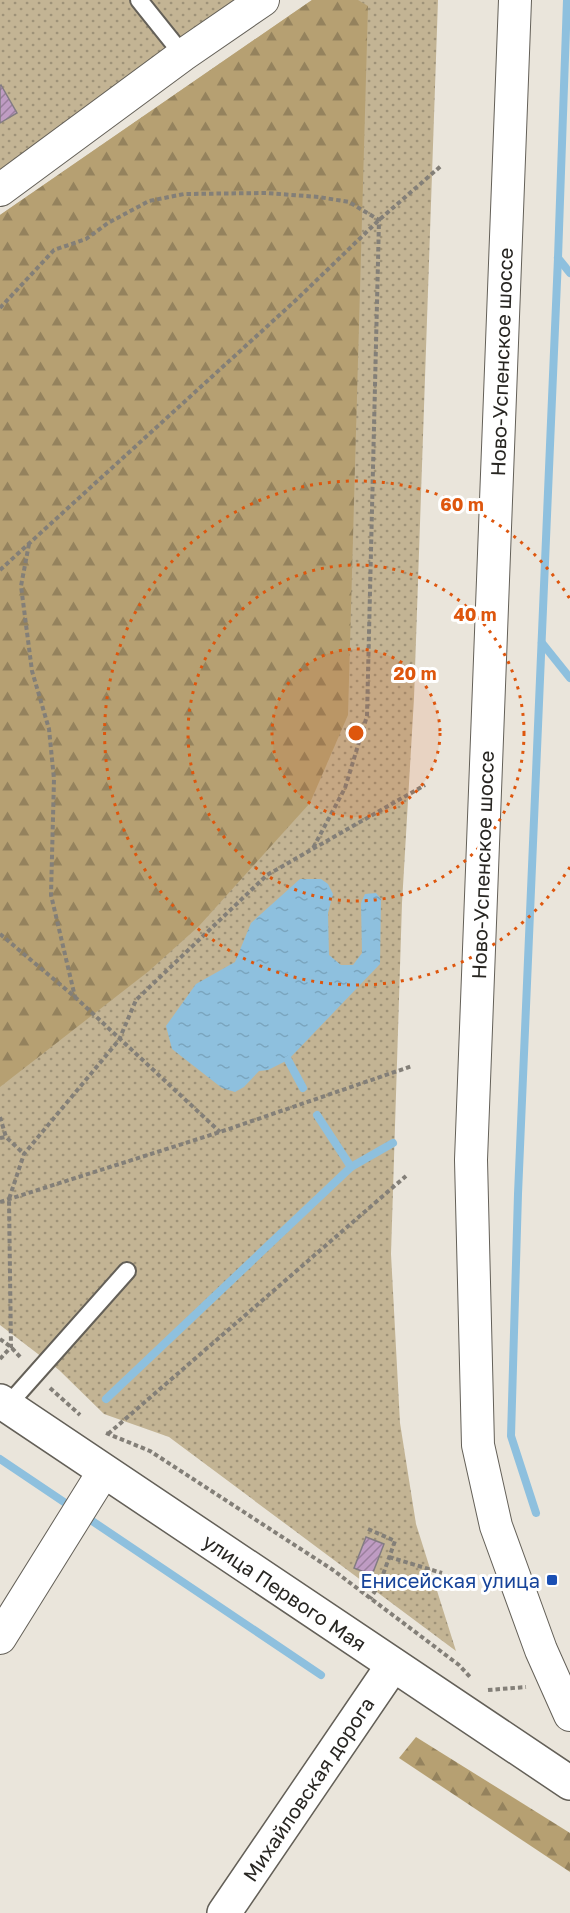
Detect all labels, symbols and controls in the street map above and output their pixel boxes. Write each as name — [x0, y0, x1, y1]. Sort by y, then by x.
street label: Ново-Успенское шоссе — [485, 247, 517, 477]
text: 60 m — [440, 493, 484, 515]
text: 40 m — [453, 603, 497, 625]
text: 20 m — [394, 662, 436, 684]
centre of rings — [346, 723, 366, 743]
street label: Ново-Успенское шоссе — [466, 750, 498, 980]
street label: улица Первого Мая — [199, 1528, 371, 1656]
place label: Енисейская улица — [360, 1568, 540, 1592]
marker: Енисейская улица — [545, 1573, 559, 1587]
street label: Михайловская дорога — [237, 1692, 379, 1886]

